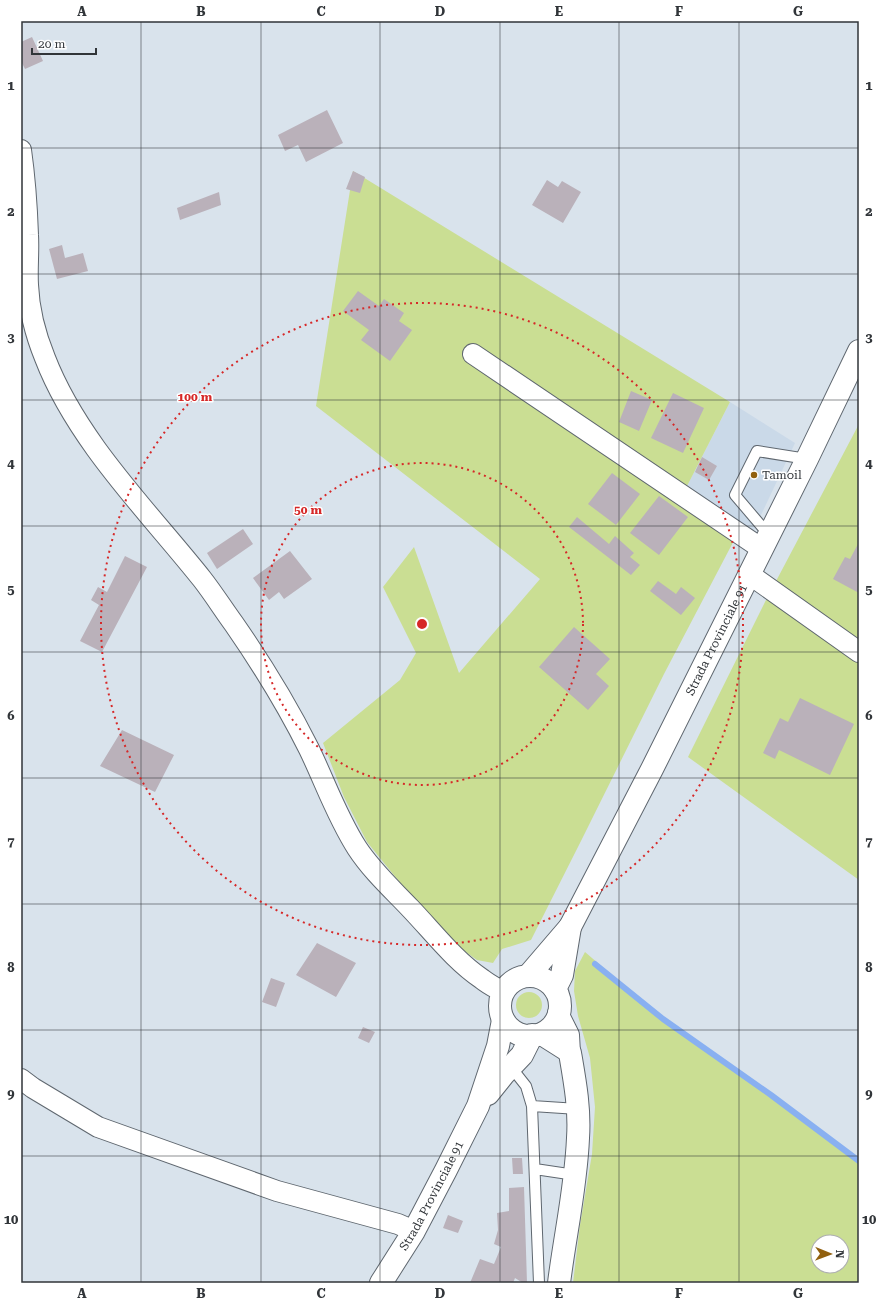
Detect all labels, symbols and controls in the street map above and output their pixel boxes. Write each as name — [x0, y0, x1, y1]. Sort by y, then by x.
text: A — [77, 4, 87, 19]
text: B — [196, 4, 206, 19]
text: C — [316, 4, 326, 19]
text: D — [435, 4, 445, 19]
text: E — [555, 4, 563, 19]
text: F — [675, 4, 683, 19]
text: G — [793, 4, 803, 19]
scale bar — [32, 30, 96, 56]
text: 20 m — [38, 37, 65, 51]
text: 1 — [7, 78, 15, 93]
text: 1 — [865, 78, 873, 93]
text: 2 — [7, 204, 15, 219]
text: 2 — [865, 204, 873, 219]
text: 3 — [7, 330, 15, 345]
text: 3 — [865, 330, 873, 345]
text: 100 m — [178, 390, 213, 404]
text: 4 — [7, 456, 15, 471]
text: 4 — [865, 456, 873, 471]
place label: Tamoil — [762, 468, 802, 482]
marker: Tamoil — [749, 470, 759, 480]
text: 50 m — [294, 503, 322, 517]
text: 5 — [7, 582, 15, 597]
street label: Strada Provinciale 91 — [683, 582, 750, 698]
text: 5 — [865, 582, 873, 597]
centre of rings — [415, 617, 429, 631]
text: 6 — [7, 708, 15, 723]
text: 6 — [865, 708, 873, 723]
text: 7 — [7, 834, 15, 849]
text: 7 — [865, 834, 873, 849]
text: 8 — [7, 960, 15, 975]
text: 8 — [865, 960, 873, 975]
text: 9 — [7, 1086, 15, 1101]
text: 9 — [865, 1086, 873, 1101]
street label: Strada Provinciale 91 — [396, 1138, 467, 1253]
text: 10 — [4, 1212, 18, 1227]
text: 10 — [862, 1212, 876, 1227]
north arrow — [810, 1234, 850, 1274]
text: N — [833, 1250, 846, 1259]
text: A — [77, 1286, 87, 1301]
text: B — [196, 1286, 206, 1301]
text: C — [316, 1286, 326, 1301]
text: D — [435, 1286, 445, 1301]
text: E — [555, 1286, 563, 1301]
text: F — [675, 1286, 683, 1301]
text: G — [793, 1286, 803, 1301]

